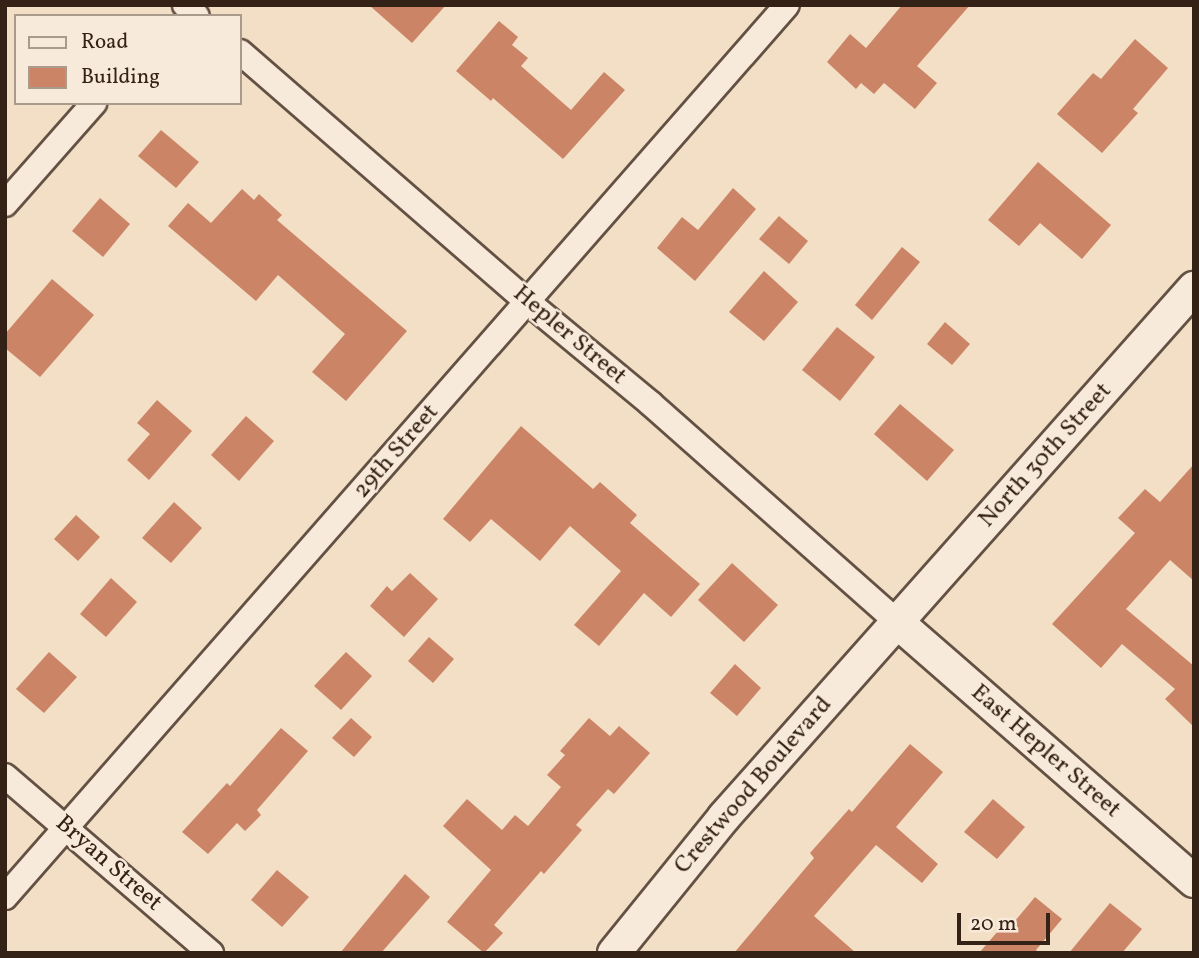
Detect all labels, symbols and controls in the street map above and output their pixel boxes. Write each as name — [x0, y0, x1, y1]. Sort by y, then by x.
legend — [14, 14, 242, 105]
text: Road — [81, 28, 128, 57]
text: Building — [81, 63, 160, 92]
street label: Hepler Street — [506, 280, 632, 392]
street label: North 30th Street — [973, 378, 1119, 534]
street label: 29th Street — [348, 399, 446, 505]
street label: East Hepler Street — [964, 679, 1126, 825]
street label: Crestwood Boulevard — [669, 691, 839, 881]
street label: Bryan Street — [49, 810, 167, 918]
scale bar — [961, 898, 1054, 942]
text: 20 m — [970, 910, 1016, 939]

